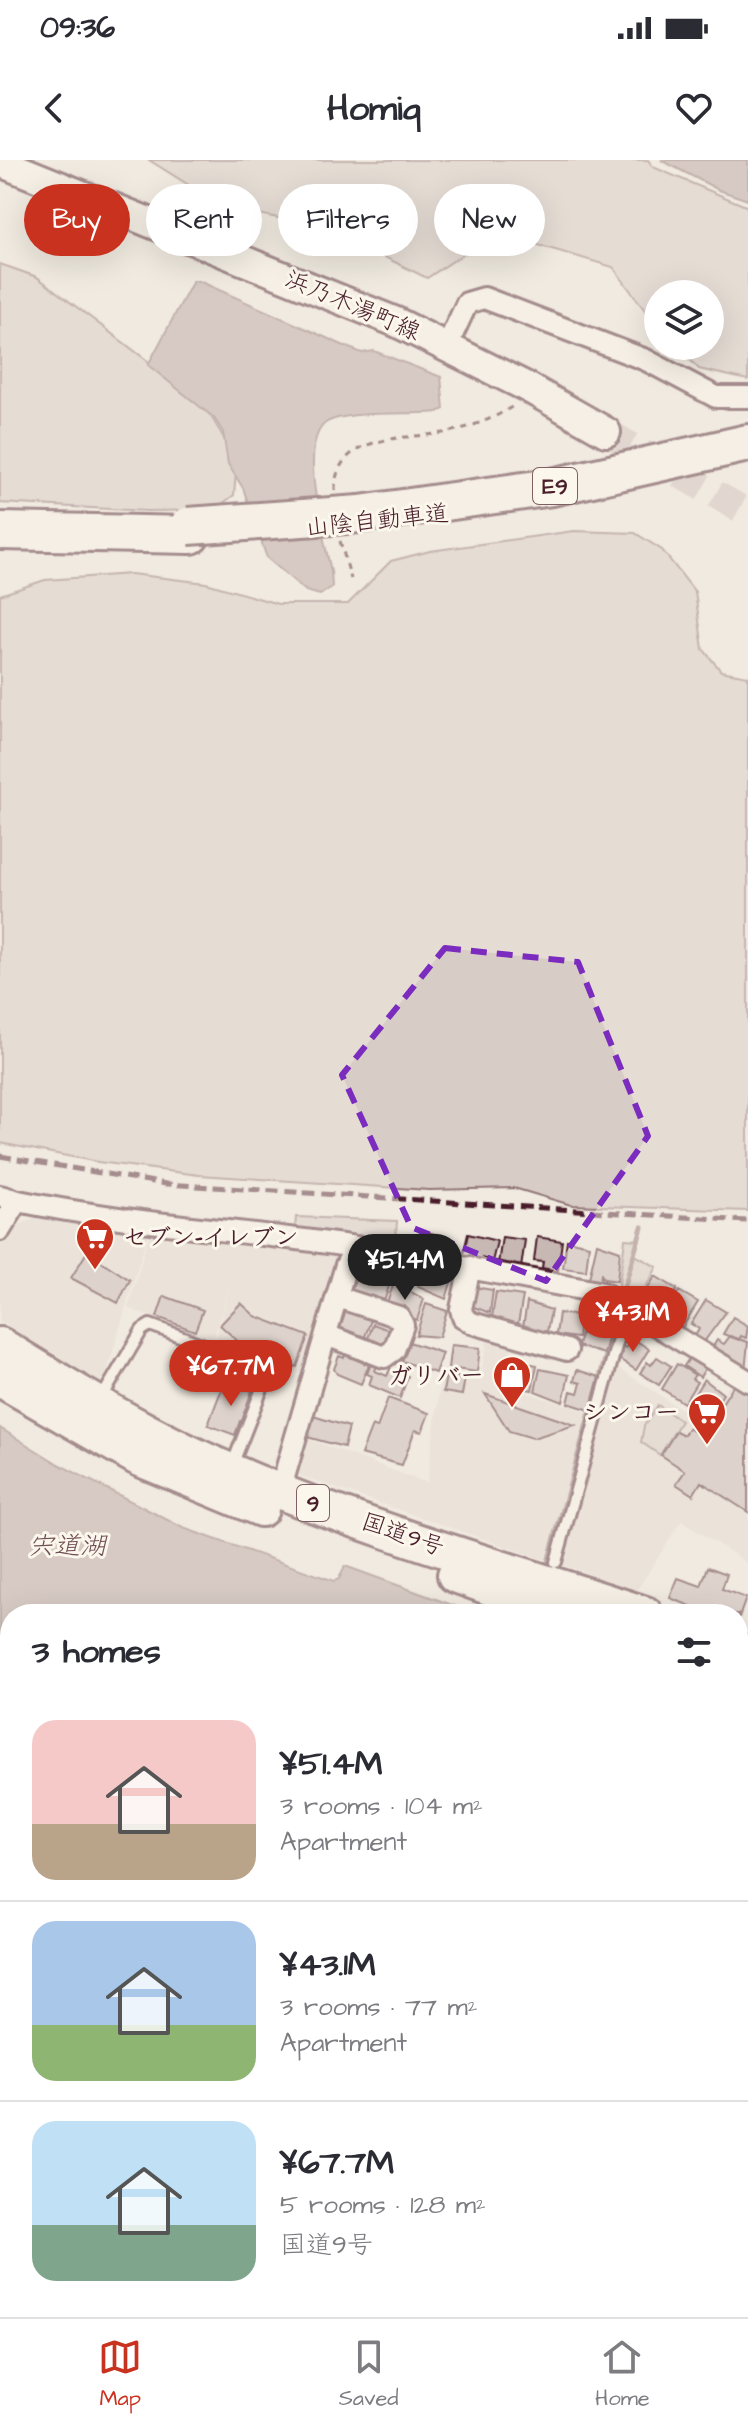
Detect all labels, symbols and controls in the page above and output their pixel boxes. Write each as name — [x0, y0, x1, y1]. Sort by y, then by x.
text: 09:36 — [40, 7, 115, 49]
text: Homiq — [327, 83, 421, 134]
icon: back — [32, 86, 76, 130]
icon: heart — [672, 86, 716, 130]
chip: Buy — [24, 184, 130, 256]
chip: Rent — [146, 184, 262, 256]
chip: Filters — [278, 184, 418, 256]
chip: New — [434, 184, 545, 256]
street label: 浜乃木湯町線 — [280, 262, 426, 350]
map controls — [644, 280, 724, 360]
button: layers — [644, 280, 724, 360]
road number: E9 — [533, 468, 577, 504]
street label: 山陰自動車道 — [304, 497, 450, 545]
supermarket icon: セブン-イレブン — [74, 1216, 116, 1271]
place label: セブン-イレブン — [123, 1221, 298, 1255]
pin: ¥51.4M — [340, 1234, 470, 1302]
text: ¥51.4M — [366, 1242, 444, 1278]
pin: ¥43.1M — [568, 1286, 698, 1354]
text: ¥43.1M — [596, 1294, 670, 1330]
pin: ¥67.7M — [166, 1340, 296, 1408]
text: ¥67.7M — [187, 1348, 275, 1384]
shop icon: ガリバー — [491, 1354, 533, 1409]
place label: ガリバー — [388, 1359, 484, 1393]
supermarket icon: シンコー — [686, 1391, 728, 1446]
place label: シンコー — [583, 1396, 679, 1430]
road number: 9 — [297, 1485, 329, 1521]
street label: 国道9号 — [357, 1505, 449, 1565]
water label: 宍道湖 — [28, 1528, 108, 1564]
text: 3 homes — [32, 1628, 161, 1676]
icon: filters — [672, 1630, 716, 1674]
text: ¥51.4M — [280, 1740, 383, 1788]
icon: home — [96, 1752, 192, 1848]
text: 3 rooms · 104 m² — [280, 1788, 483, 1824]
text: Apartment — [280, 1824, 407, 1860]
text: ¥43.1M — [280, 1941, 376, 1989]
icon: home — [96, 1953, 192, 2049]
text: 3 rooms · 77 m² — [280, 1989, 477, 2025]
text: Apartment — [280, 2025, 407, 2061]
text: ¥67.7M — [280, 2139, 394, 2187]
icon: home — [96, 2153, 192, 2249]
text: 5 rooms · 128 m² — [280, 2187, 486, 2223]
text: 国道9号 — [280, 2227, 373, 2263]
tab: Map — [98, 2335, 142, 2414]
tab: Saved — [339, 2335, 399, 2414]
tab: Home — [595, 2335, 650, 2414]

